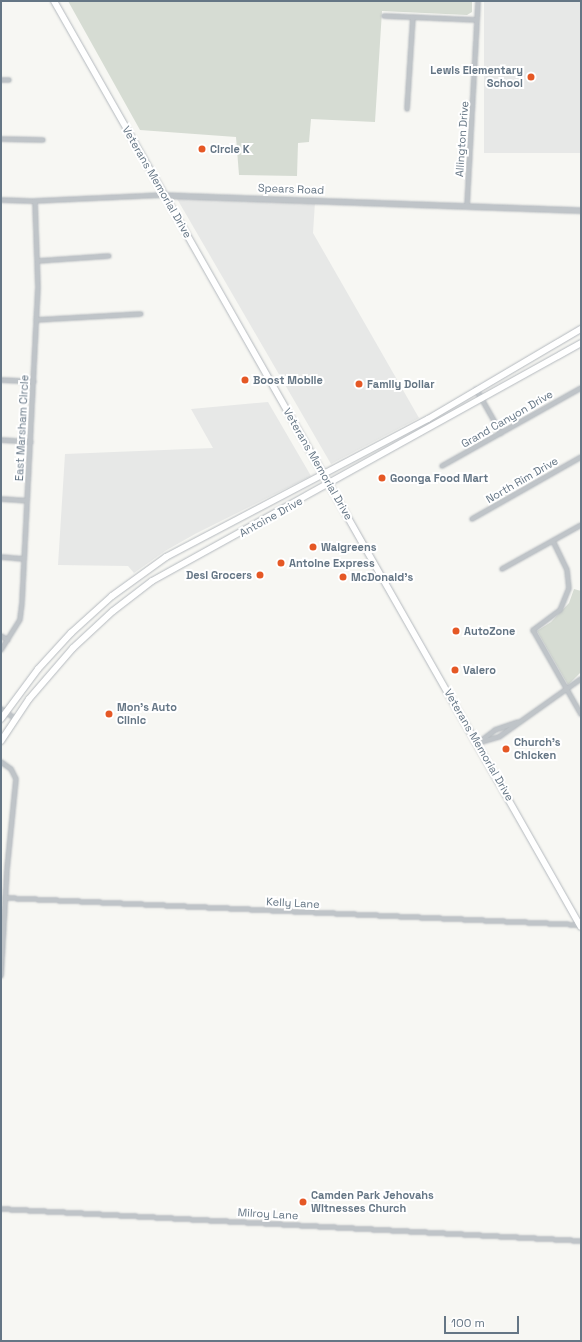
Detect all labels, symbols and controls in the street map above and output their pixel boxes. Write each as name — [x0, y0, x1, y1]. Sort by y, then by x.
place label: Lewis Elementary School — [430, 64, 523, 90]
marker: Lewis Elementary School — [526, 72, 536, 82]
street label: Allington Drive — [453, 100, 471, 178]
street label: Veterans Memorial Drive — [120, 124, 194, 240]
place label: Circle K — [210, 142, 250, 156]
marker: Circle K — [197, 144, 207, 154]
street label: Spears Road — [258, 181, 324, 197]
place label: Boost Mobile — [253, 373, 323, 387]
street label: East Marsham Circle — [13, 374, 31, 482]
marker: Boost Mobile — [240, 375, 250, 385]
place label: Family Dollar — [367, 377, 435, 391]
marker: Family Dollar — [354, 379, 364, 389]
street label: Grand Canyon Drive — [459, 387, 555, 451]
street label: Veterans Memorial Drive — [281, 406, 355, 522]
street label: North Rim Drive — [484, 454, 560, 506]
place label: Goonga Food Mart — [390, 471, 488, 485]
marker: Goonga Food Mart — [377, 473, 387, 483]
street label: Antoine Drive — [237, 494, 305, 540]
place label: Walgreens — [321, 540, 377, 554]
marker: Walgreens — [308, 542, 318, 552]
place label: Antoine Express — [289, 556, 375, 570]
marker: Antoine Express — [276, 558, 286, 568]
place label: Desi Grocers — [186, 568, 252, 582]
marker: Desi Grocers — [255, 570, 265, 580]
place label: McDonald's — [351, 570, 413, 584]
marker: McDonald's — [338, 572, 348, 582]
place label: AutoZone — [464, 624, 515, 638]
marker: AutoZone — [451, 626, 461, 636]
place label: Valero — [463, 663, 496, 677]
marker: Valero — [450, 665, 460, 675]
street label: Veterans Memorial Drive — [442, 687, 516, 803]
place label: Mon's Auto Clinic — [117, 701, 177, 727]
marker: Mon's Auto Clinic — [104, 709, 114, 719]
place label: Church's Chicken — [514, 736, 561, 762]
marker: Church's Chicken — [501, 744, 511, 754]
street label: Kelly Lane — [266, 895, 320, 911]
place label: Camden Park Jehovahs Witnesses Church — [311, 1189, 434, 1215]
marker: Camden Park Jehovahs Witnesses Church — [298, 1197, 308, 1207]
street label: Milroy Lane — [237, 1206, 299, 1222]
scale bar — [446, 1308, 521, 1334]
text: 100 m — [451, 1315, 485, 1331]

